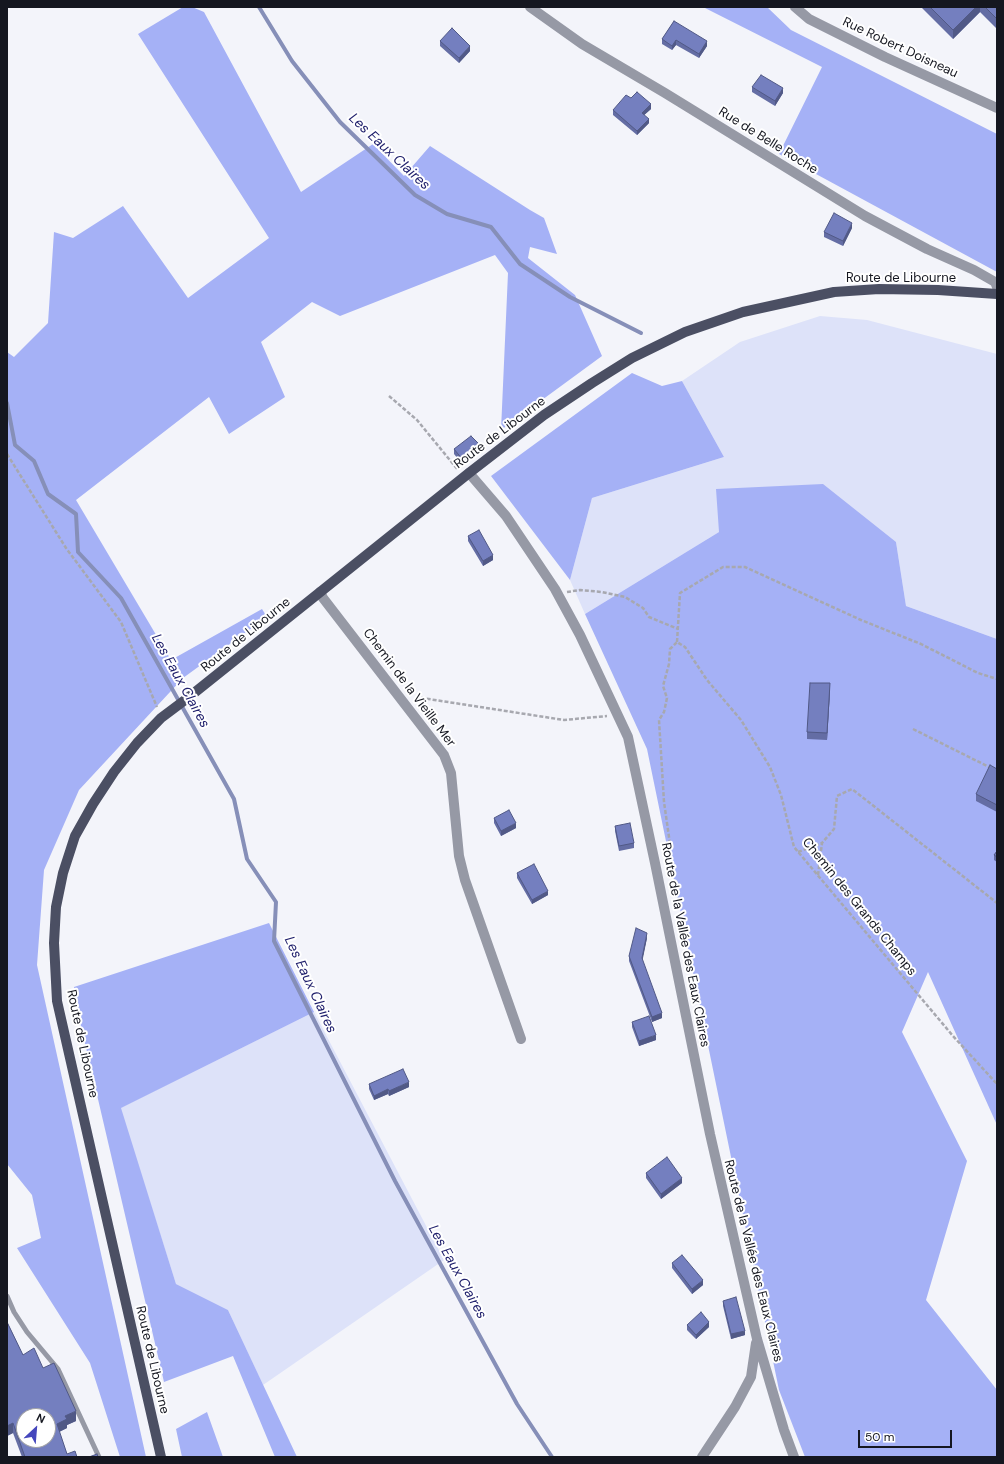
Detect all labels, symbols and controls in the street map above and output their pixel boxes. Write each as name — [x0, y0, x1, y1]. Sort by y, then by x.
street label: Rue Robert Doisneau — [840, 14, 960, 82]
street label: Rue de Belle Roche — [715, 104, 821, 178]
water label: Les Eaux Claires — [345, 110, 433, 194]
street label: Route de Libourne — [846, 271, 956, 287]
street label: Route de Libourne — [451, 394, 549, 472]
street label: Route de Libourne — [198, 594, 294, 676]
street label: Chemin de la Vieille Mer — [359, 626, 459, 750]
water label: Les Eaux Claires — [147, 631, 213, 731]
street label: Chemin des Grands Champs — [799, 835, 919, 979]
street label: Route de la Vallée des Eaux Claires — [658, 841, 712, 1049]
water label: Les Eaux Claires — [280, 934, 340, 1036]
street label: Route de Libourne — [63, 989, 101, 1099]
street label: Route de la Vallée des Eaux Claires — [720, 1158, 786, 1364]
water label: Les Eaux Claires — [424, 1222, 490, 1322]
street label: Route de Libourne — [132, 1305, 172, 1415]
north arrow — [16, 1408, 56, 1448]
text: N — [34, 1410, 47, 1426]
scale bar — [860, 1422, 954, 1448]
text: 50 m — [865, 1429, 894, 1445]

